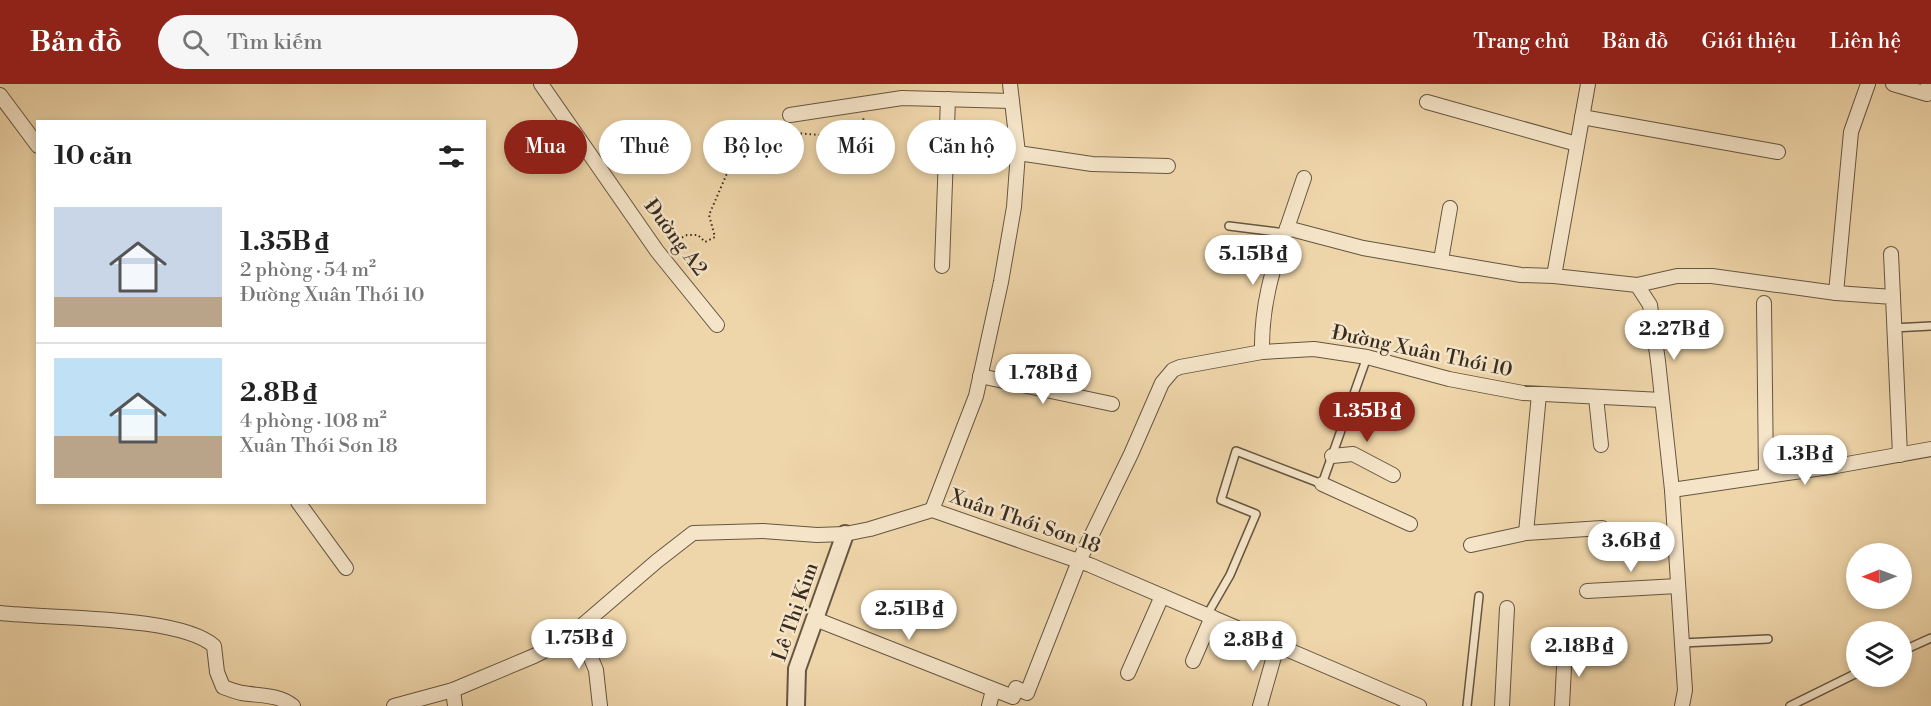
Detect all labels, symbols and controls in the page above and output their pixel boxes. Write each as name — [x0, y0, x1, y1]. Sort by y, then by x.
search box — [158, 15, 578, 69]
text: Bản đồ — [30, 25, 122, 60]
icon: search — [179, 26, 212, 59]
text: Tìm kiếm — [227, 29, 323, 56]
text: Trang chủ — [1473, 29, 1569, 55]
text: Bản đồ — [1602, 29, 1668, 55]
text: Giới thiệu — [1701, 29, 1797, 55]
text: Liên hệ — [1830, 29, 1901, 55]
chip: Mua — [504, 120, 587, 174]
chip: Thuê — [599, 120, 691, 174]
chip: Bộ lọc — [703, 120, 804, 174]
chip: Mới — [816, 120, 895, 174]
chip: Căn hộ — [907, 120, 1016, 174]
text: 10 căn — [54, 140, 132, 172]
icon: filters — [435, 140, 468, 173]
street label: Đường A2 — [638, 195, 712, 281]
text: 1.35B ₫ — [240, 226, 329, 258]
icon: home — [102, 231, 174, 303]
pin: 5.15B ₫ — [1198, 235, 1308, 286]
text: 5.15B ₫ — [1219, 242, 1287, 267]
text: 2 phòng · 54 m² — [240, 258, 376, 283]
text: Đường Xuân Thới 10 — [240, 283, 424, 308]
pin: 2.27B ₫ — [1619, 310, 1729, 361]
text: 2.27B ₫ — [1639, 317, 1709, 342]
street label: Đường Xuân Thới 10 — [1329, 321, 1515, 383]
pin: 1.78B ₫ — [988, 354, 1098, 405]
text: 1.78B ₫ — [1009, 361, 1077, 386]
text: 2.8B ₫ — [240, 377, 317, 409]
icon: home — [102, 382, 174, 454]
pin: 1.35B ₫ — [1312, 392, 1422, 443]
text: 1.35B ₫ — [1333, 399, 1401, 424]
text: 4 phòng · 108 m² — [240, 409, 387, 434]
text: Xuân Thới Sơn 18 — [240, 434, 398, 459]
pin: 1.3B ₫ — [1756, 435, 1854, 486]
text: 1.3B ₫ — [1777, 442, 1833, 467]
street label: Xuân Thới Sơn 18 — [945, 484, 1104, 560]
pin: 3.6B ₫ — [1582, 522, 1680, 573]
text: 3.6B ₫ — [1602, 529, 1660, 554]
north arrow — [1846, 543, 1912, 609]
map controls — [1846, 543, 1912, 687]
street label: Lê Thị Kim — [767, 559, 825, 665]
pin: 2.51B ₫ — [854, 590, 964, 641]
text: 2.51B ₫ — [875, 597, 943, 622]
pin: 1.75B ₫ — [524, 619, 634, 670]
pin: 2.8B ₫ — [1204, 621, 1302, 672]
button: layers — [1846, 621, 1912, 687]
text: 1.75B ₫ — [545, 626, 613, 651]
pin: 2.18B ₫ — [1524, 627, 1634, 678]
text: 2.8B ₫ — [1223, 628, 1283, 653]
text: 2.18B ₫ — [1545, 634, 1613, 659]

